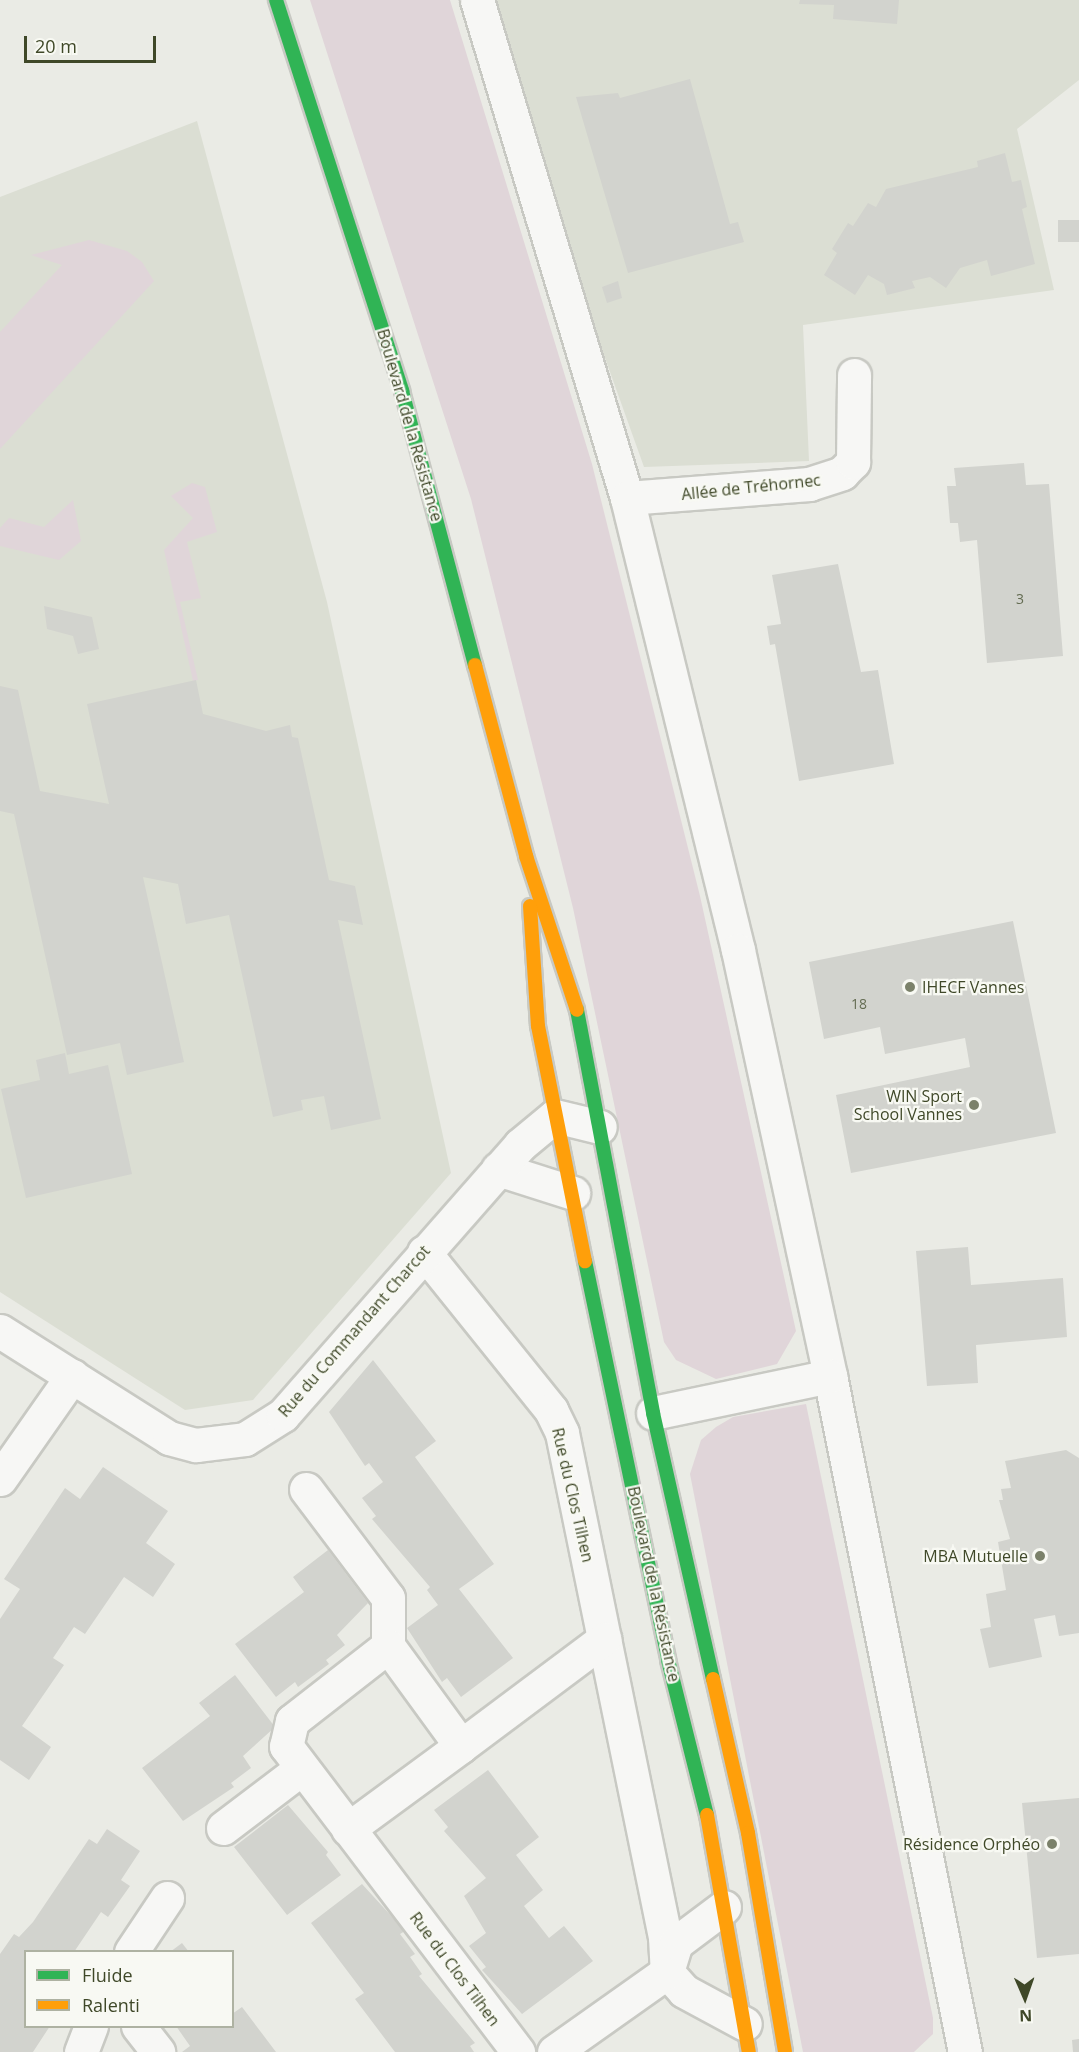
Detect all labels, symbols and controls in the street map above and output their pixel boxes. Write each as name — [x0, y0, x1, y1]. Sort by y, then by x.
scale bar — [27, 24, 159, 62]
text: 20 m — [35, 34, 77, 58]
street label: Boulevard de la Résistance — [373, 327, 447, 523]
street label: Allée de Tréhornec — [680, 470, 822, 504]
house number: 3 — [1016, 591, 1024, 607]
place label: IHECF Vannes — [922, 977, 1024, 997]
marker: IHECF Vannes — [903, 980, 917, 994]
house number: 18 — [851, 996, 867, 1012]
place label: WIN Sport School Vannes — [854, 1086, 962, 1124]
marker: WIN Sport School Vannes — [967, 1098, 981, 1112]
street label: Rue du Commandant Charcot — [274, 1241, 434, 1421]
street label: Rue du Clos Tilhen — [548, 1426, 598, 1564]
street label: Boulevard de la Résistance — [624, 1484, 684, 1684]
place label: MBA Mutuelle — [923, 1546, 1028, 1566]
marker: MBA Mutuelle — [1033, 1549, 1047, 1563]
place label: Résidence Orphéo — [903, 1834, 1040, 1854]
marker: Résidence Orphéo — [1045, 1837, 1059, 1851]
street label: Rue du Clos Tilhen — [406, 1908, 504, 2030]
legend — [24, 1950, 234, 2028]
text: Fluide — [82, 1963, 133, 1987]
north arrow — [995, 1968, 1055, 2028]
text: Ralenti — [82, 1993, 140, 2017]
text: N — [1019, 2005, 1033, 2027]

